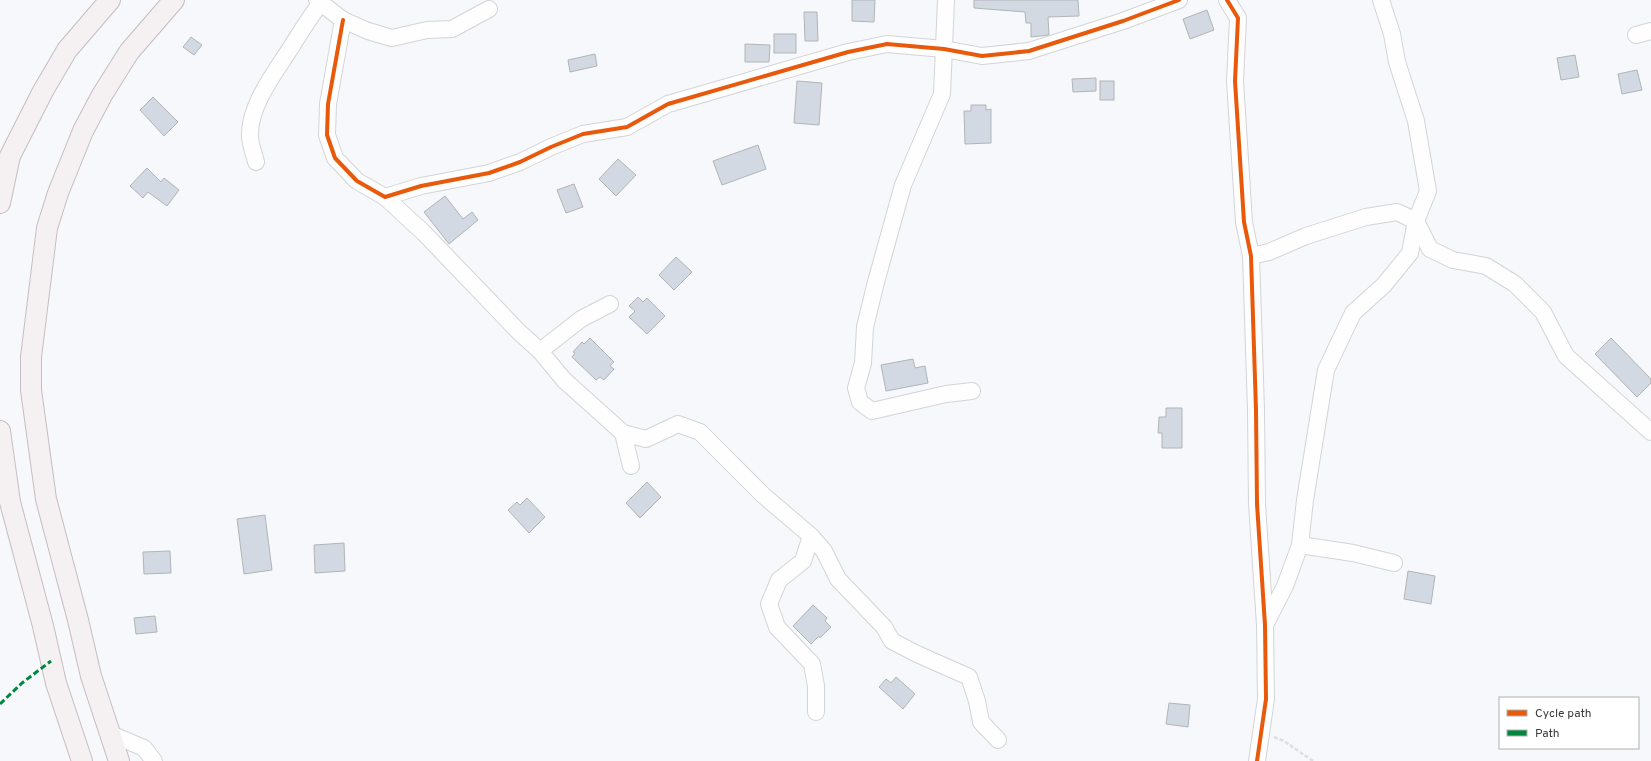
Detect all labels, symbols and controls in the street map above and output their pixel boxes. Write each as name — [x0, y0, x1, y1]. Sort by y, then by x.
legend — [1499, 697, 1639, 749]
text: Cycle path — [1535, 706, 1592, 722]
text: Path — [1535, 726, 1560, 742]

